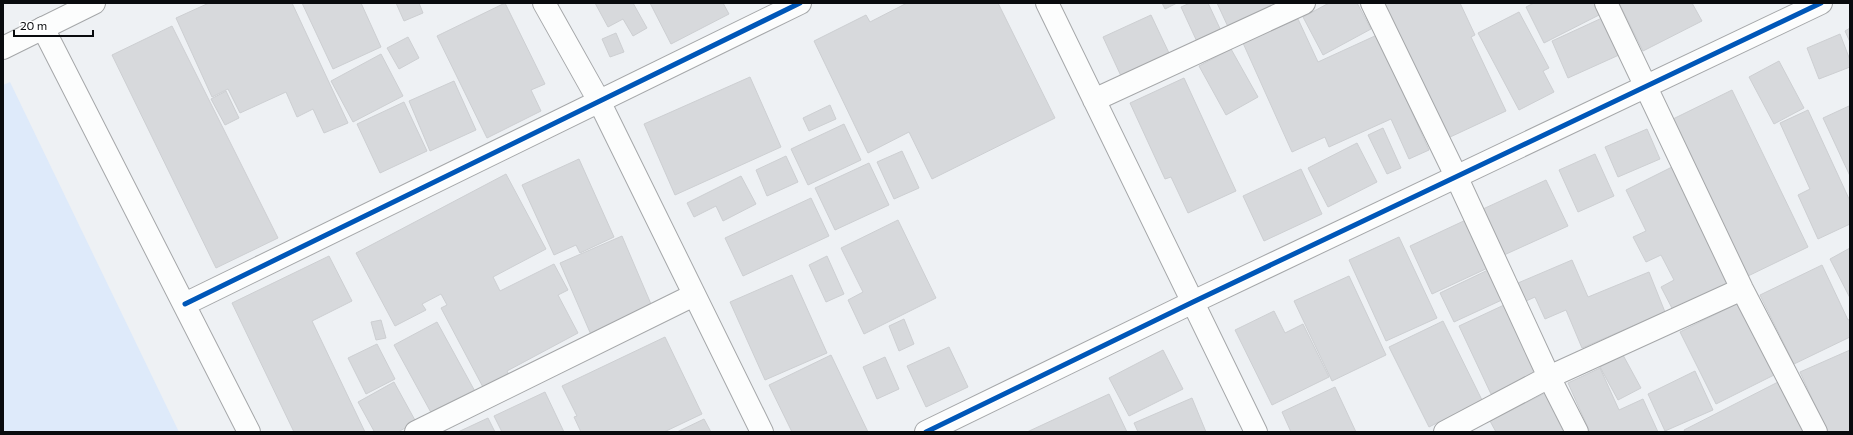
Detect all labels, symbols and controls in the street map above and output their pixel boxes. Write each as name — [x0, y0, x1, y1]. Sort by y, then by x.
scale bar — [14, 12, 93, 38]
text: 20 m — [20, 18, 47, 32]

